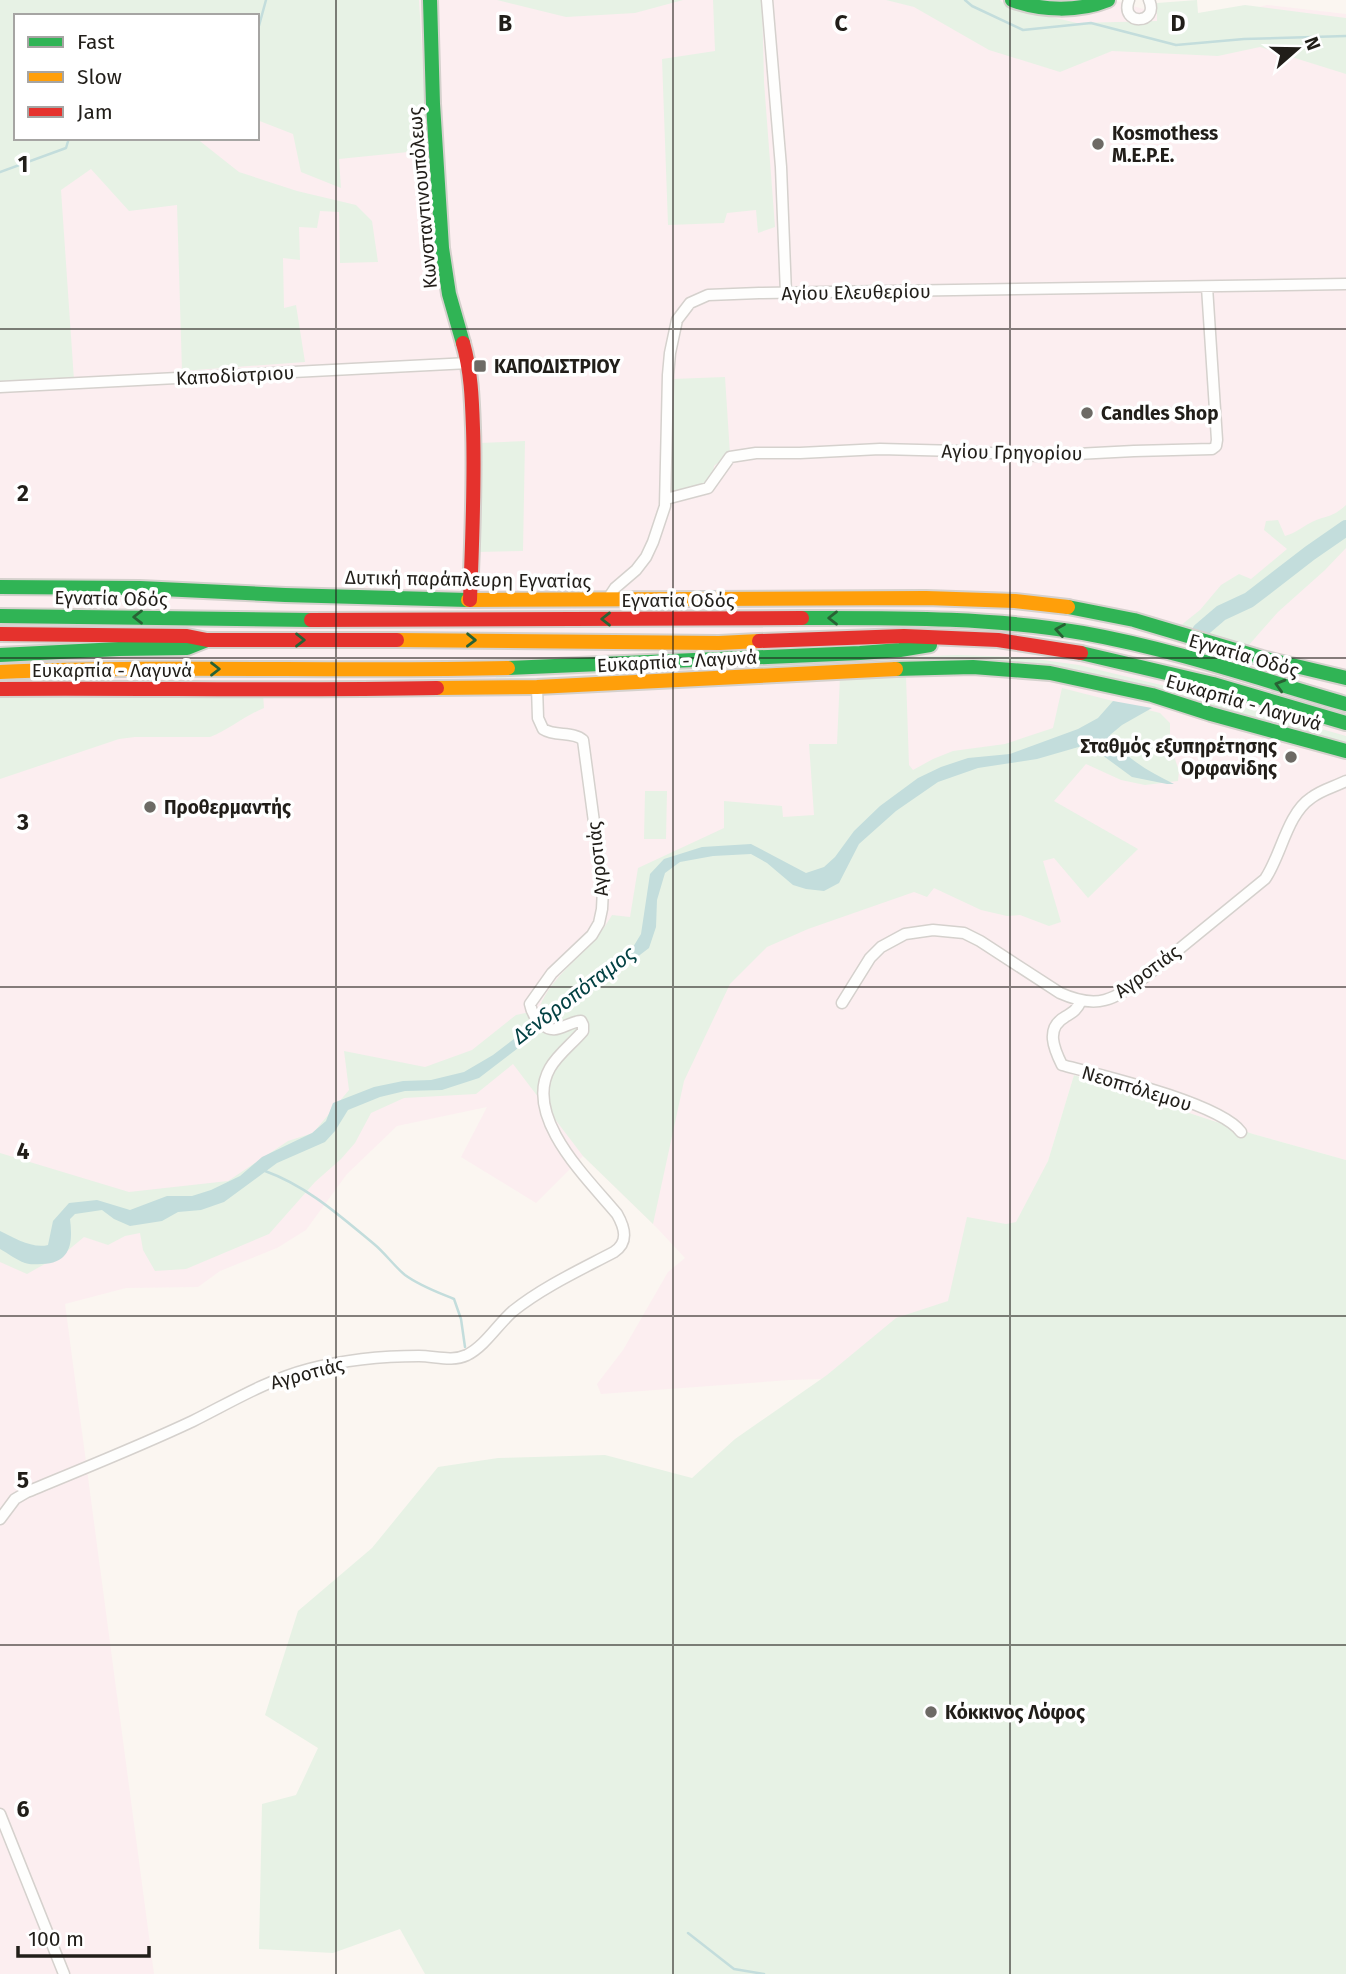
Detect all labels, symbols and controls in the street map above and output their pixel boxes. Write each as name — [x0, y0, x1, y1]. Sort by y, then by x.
text: B — [498, 9, 512, 37]
text: C — [834, 9, 848, 37]
text: D — [1171, 9, 1186, 37]
legend — [14, 14, 259, 140]
north arrow — [1262, 14, 1332, 84]
text: Fast — [77, 29, 115, 55]
text: N — [1300, 33, 1325, 53]
text: Slow — [77, 64, 122, 90]
text: Jam — [77, 99, 113, 125]
street label: Κωνσταντινουπόλεως — [403, 106, 442, 290]
place label: Kosmothess M.E.P.E. — [1112, 122, 1218, 167]
marker: Kosmothess M.E.P.E. — [1090, 136, 1106, 152]
text: 1 — [18, 150, 28, 178]
street label: Αγίου Ελευθερίου — [781, 280, 931, 305]
place label: ΚΑΠΟΔΙΣΤΡΙΟΥ — [494, 355, 621, 378]
marker: ΚΑΠΟΔΙΣΤΡΙΟΥ — [472, 358, 488, 374]
street label: Καποδίστριου — [175, 361, 295, 390]
place label: Candles Shop — [1101, 402, 1219, 425]
marker: Candles Shop — [1079, 405, 1095, 421]
street label: Αγίου Γρηγορίου — [941, 440, 1083, 465]
text: 2 — [17, 479, 29, 507]
street label: Δυτική παράπλευρη Εγνατίας — [345, 566, 591, 593]
street label: Εγνατία Οδός — [54, 586, 168, 611]
street label: Εγνατία Οδός — [621, 589, 735, 612]
one-way arrow — [132, 609, 143, 625]
one-way arrow — [827, 610, 838, 626]
one-way arrow — [600, 611, 610, 627]
one-way arrow — [1054, 623, 1066, 638]
street label: Εγνατία Οδός — [1186, 629, 1302, 682]
one-way arrow — [295, 632, 305, 648]
one-way arrow — [466, 632, 477, 648]
street label: Ευκαρπία - Λαγυνά — [596, 646, 758, 677]
street label: Ευκαρπία - Λαγυνά — [32, 659, 192, 682]
one-way arrow — [210, 661, 221, 677]
street label: Ευκαρπία - Λαγυνά — [1163, 669, 1324, 736]
one-way arrow — [1275, 679, 1287, 693]
place label: Σταθμός εξυπηρέτησης Ορφανίδης — [1080, 735, 1277, 780]
marker: Σταθμός εξυπηρέτησης Ορφανίδης — [1283, 749, 1299, 765]
place label: Προθερμαντής — [164, 796, 291, 819]
marker: Προθερμαντής — [142, 799, 158, 815]
text: 3 — [16, 808, 29, 836]
street label: Αγροτιάς — [582, 820, 613, 898]
water label: Δενδροπόταμος — [507, 940, 641, 1050]
street label: Αγροτιάς — [1110, 940, 1185, 1003]
street label: Νεοπτόλεμου — [1079, 1061, 1195, 1116]
text: 4 — [17, 1137, 30, 1165]
street label: Αγροτιάς — [268, 1353, 347, 1394]
text: 5 — [17, 1466, 29, 1494]
place label: Κόκκινος Λόφος — [945, 1701, 1085, 1724]
marker: Κόκκινος Λόφος — [923, 1704, 939, 1720]
text: 6 — [17, 1795, 30, 1823]
scale bar — [18, 1914, 149, 1958]
text: 100 m — [28, 1926, 84, 1952]

